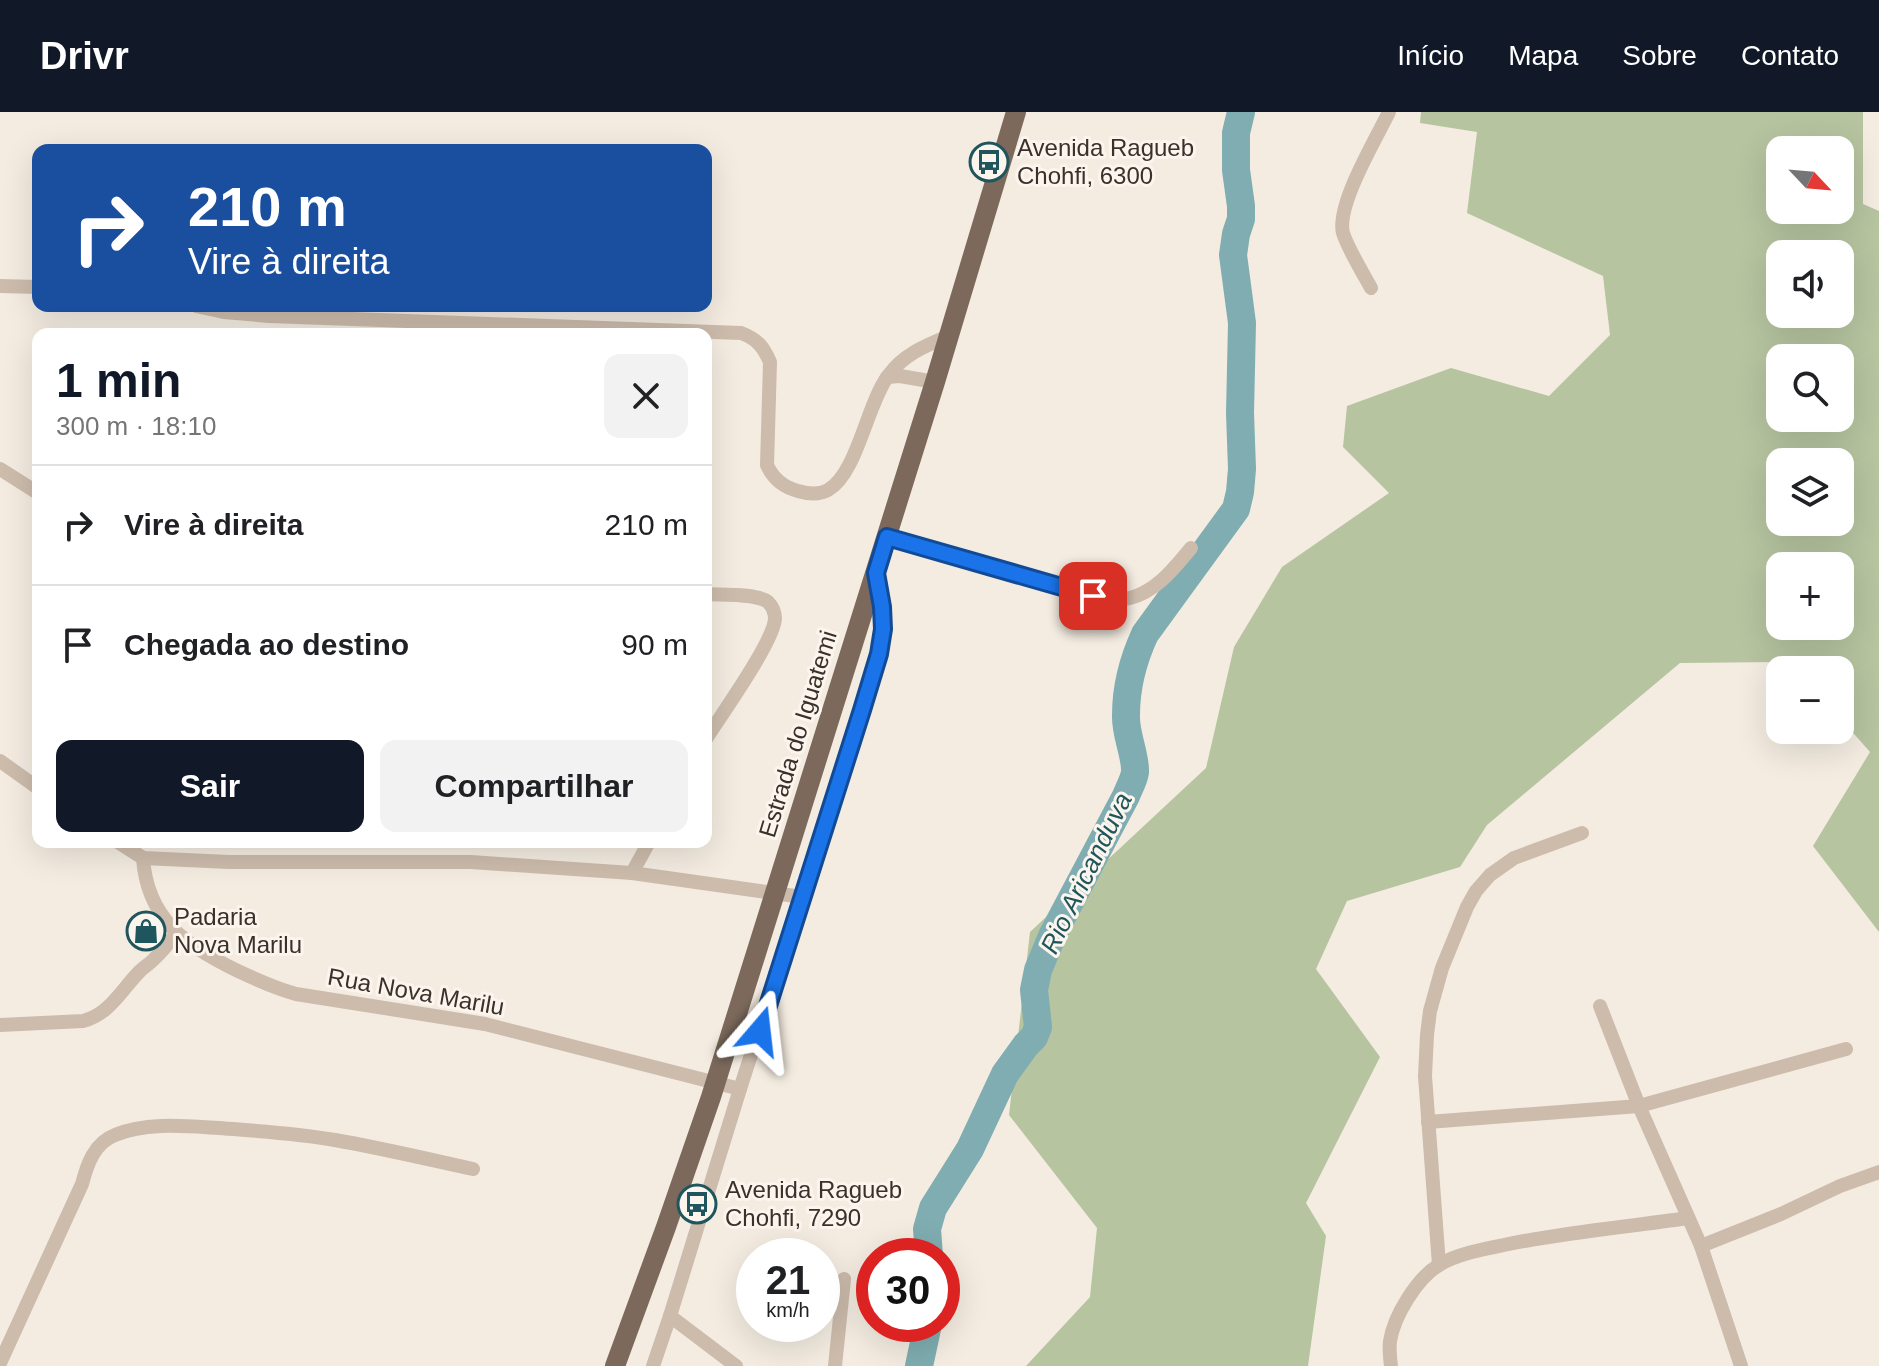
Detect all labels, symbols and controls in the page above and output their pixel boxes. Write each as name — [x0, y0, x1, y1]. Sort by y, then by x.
text: Drivr — [40, 35, 129, 77]
text: Início — [1397, 40, 1464, 71]
text: Mapa — [1508, 40, 1578, 71]
text: Sobre — [1622, 40, 1697, 71]
text: Contato — [1741, 40, 1839, 71]
place label: Avenida Ragueb Chohfi, 6300 — [1017, 134, 1194, 189]
north arrow — [1766, 136, 1854, 224]
map controls — [1766, 136, 1854, 744]
bus stop icon: Avenida Ragueb Chohfi, 6300 — [968, 141, 1010, 183]
text: 210 m — [188, 175, 347, 238]
icon: right — [56, 176, 160, 280]
button: sound — [1766, 240, 1854, 328]
text: Vire à direita — [188, 241, 389, 282]
button: search — [1766, 344, 1854, 432]
text: 1 min — [56, 354, 181, 407]
button: close — [604, 354, 688, 438]
text: 300 m · 18:10 — [56, 411, 216, 441]
button: layers — [1766, 448, 1854, 536]
icon: right — [56, 503, 100, 547]
text: Vire à direita — [124, 508, 304, 541]
text: 210 m — [605, 508, 688, 541]
button: + — [1766, 552, 1854, 640]
pin — [1059, 562, 1127, 630]
icon: arrive — [1071, 574, 1115, 618]
icon: arrive — [56, 623, 100, 667]
street label: Estrada do Iguatemi — [753, 627, 842, 841]
text: Chegada ao destino — [124, 628, 409, 661]
text: 90 m — [621, 628, 688, 661]
button: − — [1766, 656, 1854, 744]
button: Sair — [56, 740, 364, 832]
button: Compartilhar — [380, 740, 688, 832]
water label: Rio Aricanduva — [1034, 788, 1138, 958]
place label: Padaria Nova Marilu — [174, 903, 302, 958]
shop icon: Padaria Nova Marilu — [125, 910, 167, 952]
street label: Rua Nova Marilu — [326, 963, 506, 1020]
position arrow — [718, 989, 802, 1073]
place label: Avenida Ragueb Chohfi, 7290 — [725, 1176, 902, 1231]
bus stop icon: Avenida Ragueb Chohfi, 7290 — [676, 1183, 718, 1225]
speed limit sign: 30 — [856, 1238, 960, 1342]
text: 21 — [766, 1258, 810, 1302]
text: km/h — [766, 1299, 810, 1321]

